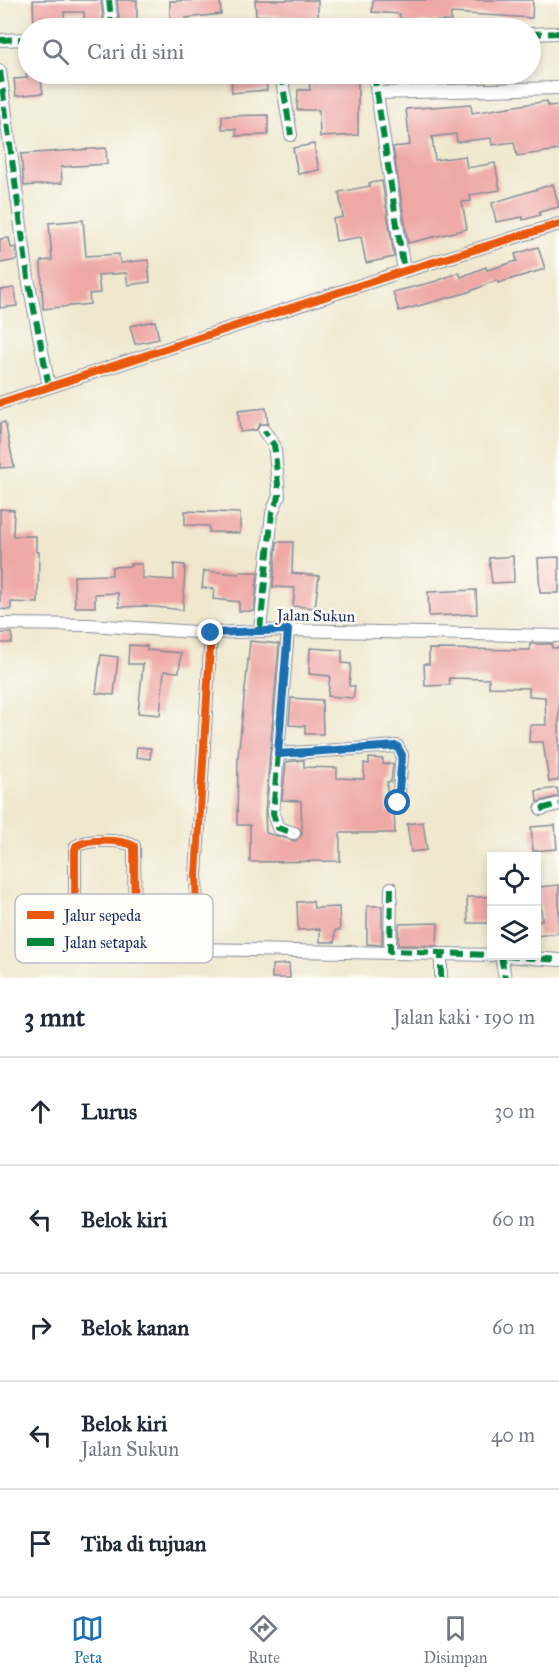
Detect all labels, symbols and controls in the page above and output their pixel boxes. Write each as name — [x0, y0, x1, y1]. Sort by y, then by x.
search box — [18, 18, 541, 84]
icon: search — [39, 35, 72, 68]
text: Cari di sini — [87, 38, 184, 65]
street label: Jalan Sukun — [275, 605, 356, 627]
route end — [197, 619, 223, 645]
route start — [384, 789, 410, 815]
map controls — [487, 852, 541, 960]
button: locate — [487, 852, 541, 906]
legend — [15, 894, 213, 963]
text: Jalur sepeda — [62, 906, 141, 926]
button: layers — [487, 906, 541, 960]
text: Jalan setapak — [62, 933, 148, 953]
text: 3 mnt — [24, 1001, 85, 1033]
text: Jalan kaki · 190 m — [393, 1005, 535, 1029]
icon: ahead — [24, 1095, 57, 1128]
text: Lurus — [81, 1098, 137, 1125]
text: 30 m — [494, 1099, 535, 1123]
icon: left — [24, 1203, 57, 1236]
text: Belok kiri — [81, 1206, 167, 1233]
text: 60 m — [492, 1207, 535, 1231]
icon: right — [24, 1311, 57, 1344]
text: Belok kanan — [81, 1314, 189, 1341]
text: 60 m — [492, 1315, 535, 1339]
text: Belok kiri — [81, 1410, 167, 1437]
icon: left — [24, 1419, 57, 1452]
text: 40 m — [491, 1423, 535, 1447]
text: Jalan Sukun — [81, 1437, 179, 1461]
icon: arrive — [24, 1527, 57, 1560]
text: Tiba di tujuan — [81, 1530, 206, 1557]
tab: Peta — [71, 1612, 104, 1667]
tab: Rute — [247, 1612, 280, 1667]
tab: Disimpan — [423, 1612, 488, 1667]

